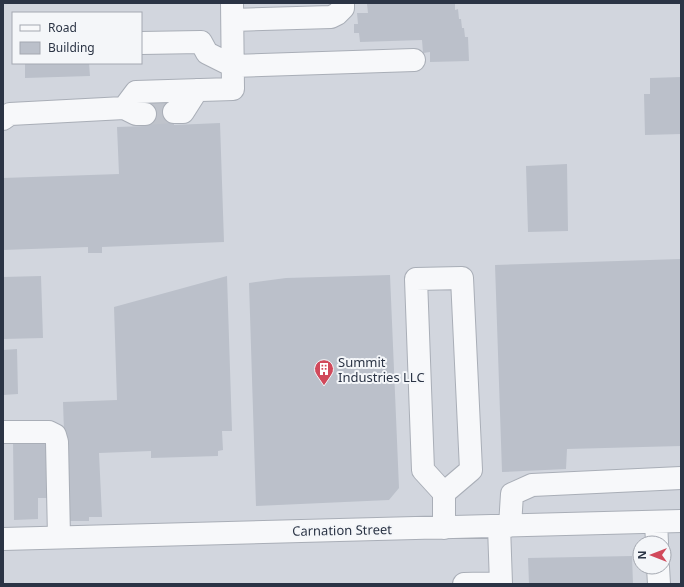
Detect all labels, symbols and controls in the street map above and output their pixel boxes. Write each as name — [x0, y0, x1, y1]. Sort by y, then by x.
legend — [12, 12, 142, 64]
text: Road — [48, 19, 77, 36]
text: Building — [48, 39, 95, 56]
place label: Summit Industries LLC — [338, 353, 425, 386]
building icon: Summit Industries LLC — [313, 358, 335, 386]
street label: Carnation Street — [292, 520, 392, 540]
north arrow — [632, 535, 672, 575]
text: N — [634, 551, 649, 559]

